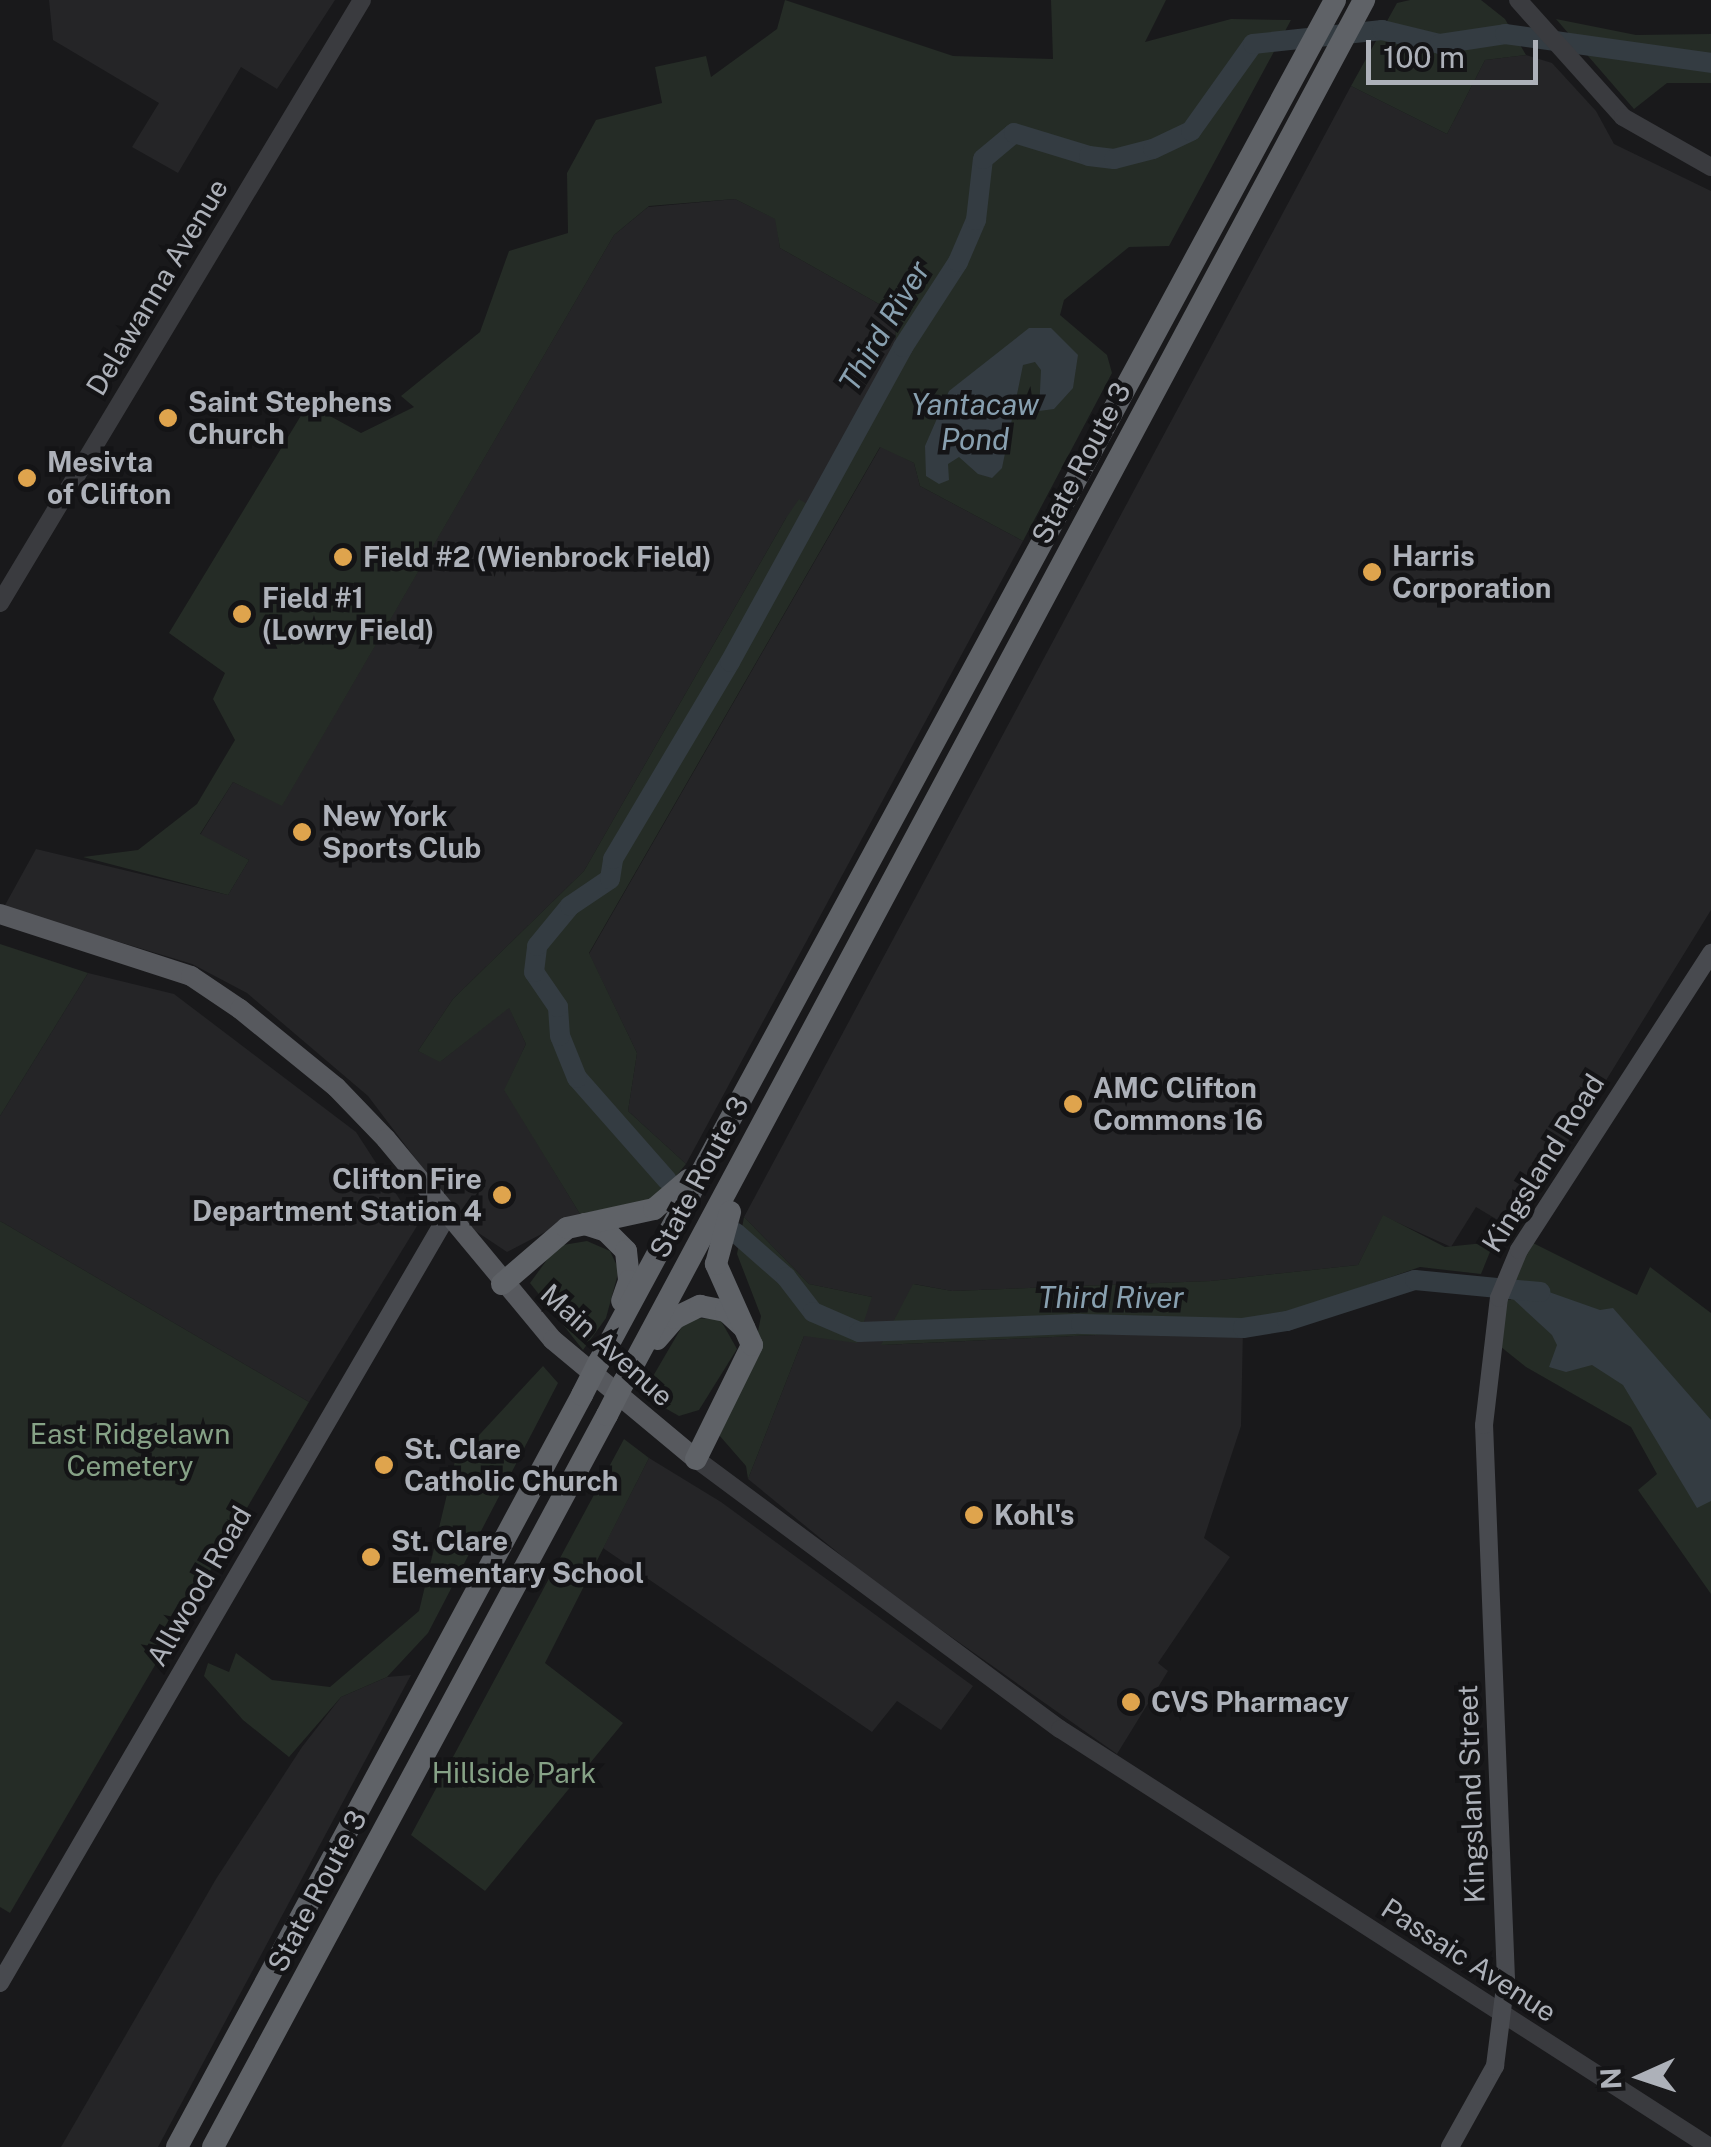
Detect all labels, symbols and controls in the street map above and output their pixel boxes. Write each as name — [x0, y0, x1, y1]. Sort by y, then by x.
scale bar — [1371, 20, 1544, 82]
text: 100 m — [1383, 39, 1465, 75]
street label: Delawanna Avenue — [79, 173, 235, 401]
water label: Third River — [831, 254, 937, 398]
street label: State Route 3 — [1024, 376, 1138, 550]
place label: Saint Stephens Church — [188, 385, 392, 451]
water label: Yantacaw Pond — [911, 386, 1039, 456]
marker: Saint Stephens Church — [157, 407, 179, 429]
place label: Mesivta of Clifton — [47, 445, 171, 511]
marker: Mesivta of Clifton — [16, 467, 38, 489]
place label: Harris Corporation — [1392, 539, 1551, 605]
place label: Field #2 (Wienbrock Field) — [363, 540, 712, 574]
marker: Field #2 (Wienbrock Field) — [332, 546, 354, 568]
marker: Harris Corporation — [1361, 561, 1383, 583]
place label: Field #1 (Lowry Field) — [262, 581, 435, 647]
marker: Field #1 (Lowry Field) — [231, 603, 253, 625]
place label: New York Sports Club — [322, 799, 481, 865]
marker: New York Sports Club — [291, 821, 313, 843]
street label: Kingsland Road — [1475, 1068, 1611, 1258]
place label: AMC Clifton Commons 16 — [1093, 1071, 1264, 1137]
street label: State Route 3 — [642, 1090, 756, 1264]
marker: AMC Clifton Commons 16 — [1062, 1093, 1084, 1115]
place label: Clifton Fire Department Station 4 — [192, 1162, 482, 1228]
marker: Clifton Fire Department Station 4 — [491, 1184, 513, 1206]
street label: Main Avenue — [534, 1277, 680, 1413]
water label: Third River — [1038, 1279, 1184, 1315]
park label: East Ridgelawn Cemetery — [30, 1417, 230, 1483]
place label: St. Clare Catholic Church — [404, 1432, 618, 1498]
marker: St. Clare Catholic Church — [373, 1454, 395, 1476]
place label: Kohl's — [994, 1498, 1075, 1532]
street label: Allwood Road — [140, 1500, 258, 1672]
marker: Kohl's — [963, 1504, 985, 1526]
place label: St. Clare Elementary School — [391, 1524, 644, 1590]
marker: St. Clare Elementary School — [360, 1546, 382, 1568]
street label: Kingsland Street — [1450, 1684, 1492, 1904]
place label: CVS Pharmacy — [1151, 1685, 1349, 1719]
marker: CVS Pharmacy — [1120, 1691, 1142, 1713]
park label: Hillside Park — [432, 1756, 596, 1790]
street label: State Route 3 — [260, 1804, 374, 1978]
street label: Passaic Avenue — [1375, 1891, 1563, 2029]
north arrow — [1591, 2027, 1691, 2127]
text: N — [1593, 2067, 1628, 2090]

